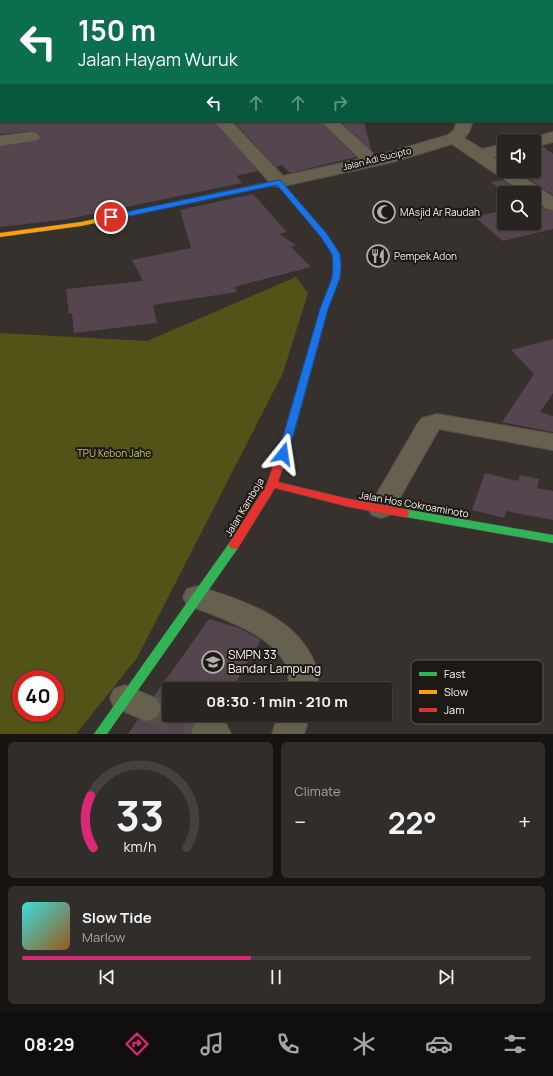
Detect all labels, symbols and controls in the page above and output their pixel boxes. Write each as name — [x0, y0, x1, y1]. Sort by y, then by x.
text: 150 m — [78, 11, 156, 49]
icon: left — [12, 16, 64, 68]
text: Jalan Hayam Wuruk — [78, 47, 238, 71]
icon: left — [203, 92, 225, 114]
icon: ahead — [245, 92, 267, 114]
icon: ahead — [287, 92, 309, 114]
icon: right — [329, 92, 351, 114]
map controls — [497, 134, 541, 230]
button: sound — [497, 134, 541, 178]
street label: Jalan Adi Sucipto — [341, 144, 413, 173]
button: search — [497, 186, 541, 230]
mosque icon: MAsjid Ar Raudah — [371, 199, 397, 225]
pin — [94, 200, 128, 234]
place label: MAsjid Ar Raudah — [400, 205, 480, 219]
icon: arrive — [100, 206, 122, 228]
restaurant icon: Pempek Adon — [365, 243, 391, 269]
place label: Pempek Adon — [394, 249, 457, 263]
position arrow — [262, 433, 304, 475]
park label: TPU Kebon Jahe — [77, 446, 151, 460]
street label: Jalan Kamboja — [221, 475, 267, 539]
street label: Jalan Hos Cokroaminoto — [358, 487, 470, 521]
place label: SMPN 33 Bandar Lampung — [228, 646, 321, 677]
school or university icon: SMPN 33 Bandar Lampung — [200, 649, 226, 675]
legend — [411, 660, 543, 724]
text: Fast — [444, 666, 466, 681]
speed limit sign: 40 — [12, 670, 64, 722]
text: Slow — [444, 684, 469, 699]
text: 08:30 · 1 min · 210 m — [206, 691, 348, 712]
text: Jam — [444, 702, 465, 717]
text: Climate — [295, 782, 341, 800]
text: 33 — [116, 787, 164, 843]
text: 22° — [388, 802, 437, 843]
text: − — [295, 807, 306, 837]
text: + — [518, 807, 531, 837]
text: km/h — [124, 837, 157, 856]
text: Slow Tide — [82, 907, 152, 928]
text: Marlow — [82, 928, 125, 946]
icon: previous — [96, 966, 118, 988]
icon: pause — [265, 966, 287, 988]
icon: next — [435, 966, 457, 988]
icon: directions — [123, 1030, 151, 1058]
icon: music — [198, 1030, 226, 1058]
icon: phone — [274, 1030, 302, 1058]
icon: climate — [350, 1030, 378, 1058]
icon: car — [425, 1030, 453, 1058]
icon: filters — [501, 1030, 529, 1058]
text: 08:29 — [24, 1032, 75, 1056]

